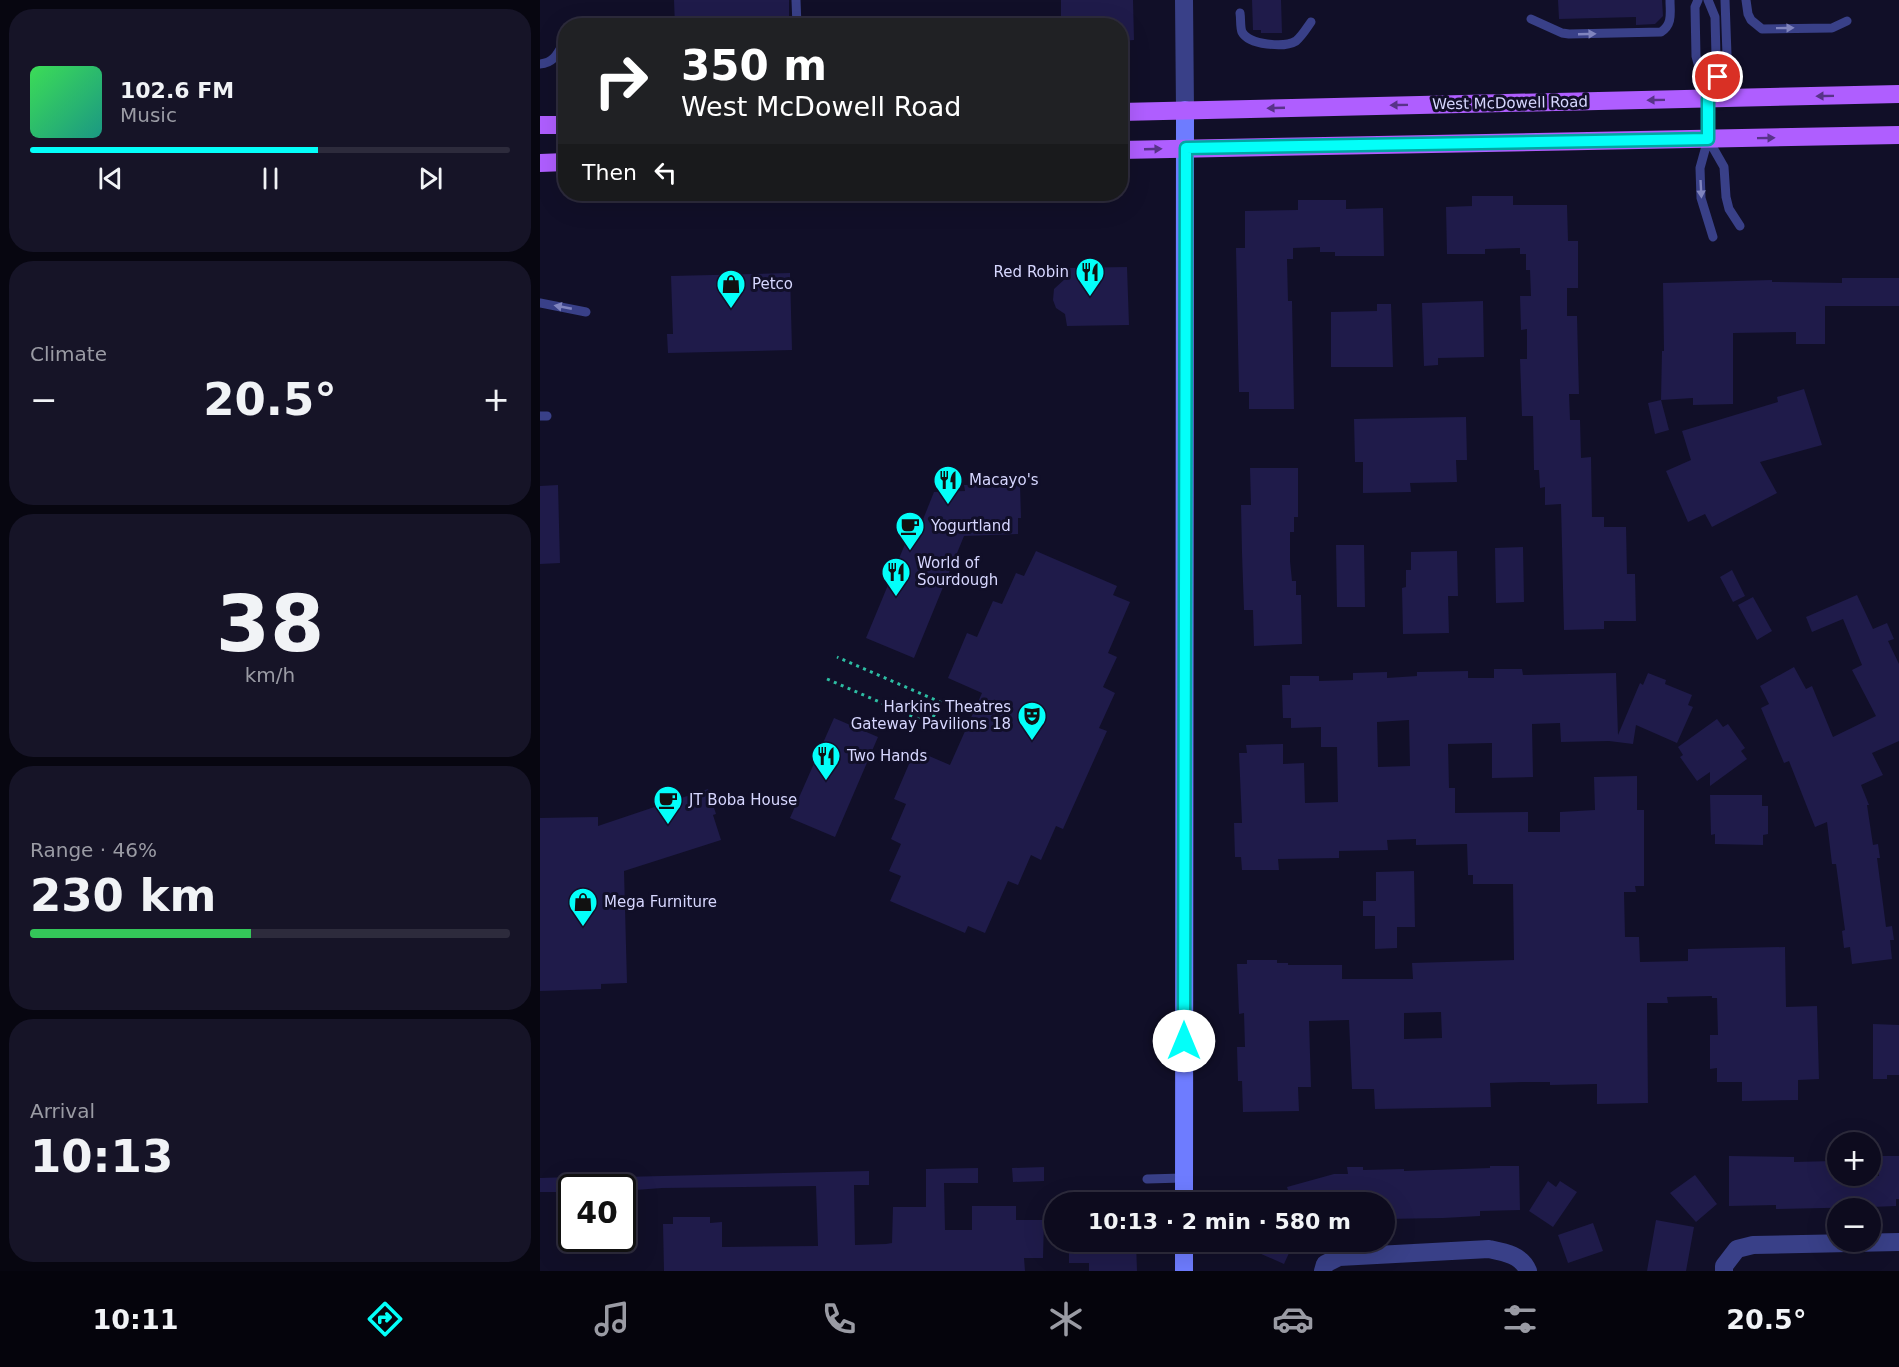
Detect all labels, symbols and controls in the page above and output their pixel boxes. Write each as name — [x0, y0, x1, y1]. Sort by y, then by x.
one-way arrow — [1776, 23, 1795, 33]
one-way arrow — [1577, 29, 1596, 39]
text: 350 m — [681, 41, 827, 90]
icon: right — [582, 42, 660, 120]
pin — [1692, 51, 1743, 102]
icon: arrive — [1701, 60, 1734, 93]
text: 102.6 FM — [120, 78, 234, 103]
text: West McDowell Road — [681, 91, 961, 122]
one-way arrow — [1816, 91, 1835, 101]
street label: West McDowell Road — [1432, 93, 1588, 113]
one-way arrow — [1646, 95, 1665, 105]
one-way arrow — [1389, 100, 1408, 110]
text: Music — [120, 103, 177, 127]
one-way arrow — [1267, 103, 1286, 113]
one-way arrow — [1757, 133, 1776, 143]
one-way arrow — [1144, 144, 1163, 154]
icon: left — [649, 156, 682, 189]
text: Then — [582, 160, 637, 185]
icon: previous — [94, 162, 127, 195]
icon: pause — [254, 162, 287, 195]
icon: next — [414, 162, 447, 195]
one-way arrow — [1697, 179, 1706, 198]
restaurant icon: Red Robin — [1074, 256, 1106, 298]
place label: Red Robin — [994, 263, 1069, 281]
shop icon: Petco — [715, 268, 747, 310]
place label: Petco — [752, 275, 793, 293]
one-way arrow — [554, 302, 573, 311]
text: Climate — [30, 342, 107, 366]
text: 20.5° — [203, 373, 337, 426]
text: − — [30, 380, 58, 419]
text: + — [482, 380, 510, 419]
restaurant icon: Macayo's — [932, 464, 964, 506]
place label: Macayo's — [969, 471, 1039, 489]
cafe icon: Yogurtland — [894, 510, 926, 552]
place label: Yogurtland — [930, 517, 1011, 535]
place label: World of Sourdough — [917, 554, 998, 589]
restaurant icon: World of Sourdough — [880, 556, 912, 598]
text: 38 — [216, 579, 324, 669]
text: km/h — [245, 663, 295, 687]
place label: Harkins Theatres Gateway Pavilions 18 — [851, 698, 1011, 733]
theatre icon: Harkins Theatres Gateway Pavilions 18 — [1016, 700, 1048, 742]
restaurant icon: Two Hands — [810, 740, 842, 782]
place label: Two Hands — [846, 747, 927, 765]
cafe icon: JT Boba House — [652, 784, 684, 826]
place label: JT Boba House — [688, 791, 797, 809]
text: Range · 46% — [30, 838, 157, 862]
text: 230 km — [30, 869, 216, 922]
shop icon: Mega Furniture — [567, 886, 599, 928]
place label: Mega Furniture — [604, 893, 717, 911]
position arrow — [1152, 1009, 1216, 1073]
text: Arrival — [30, 1099, 95, 1123]
text: 10:13 — [30, 1130, 173, 1183]
map controls — [1827, 1132, 1881, 1252]
button: + — [1827, 1132, 1881, 1186]
speed limit sign: 40 — [558, 1174, 636, 1252]
button: − — [1827, 1198, 1881, 1252]
text: 10:13 · 2 min · 580 m — [1088, 1209, 1351, 1234]
icon: directions — [364, 1298, 406, 1340]
icon: music — [591, 1298, 633, 1340]
icon: phone — [818, 1298, 860, 1340]
icon: climate — [1045, 1298, 1087, 1340]
icon: car — [1272, 1298, 1314, 1340]
icon: filters — [1499, 1298, 1541, 1340]
text: 10:11 — [93, 1304, 179, 1335]
text: 20.5° — [1726, 1304, 1806, 1335]

